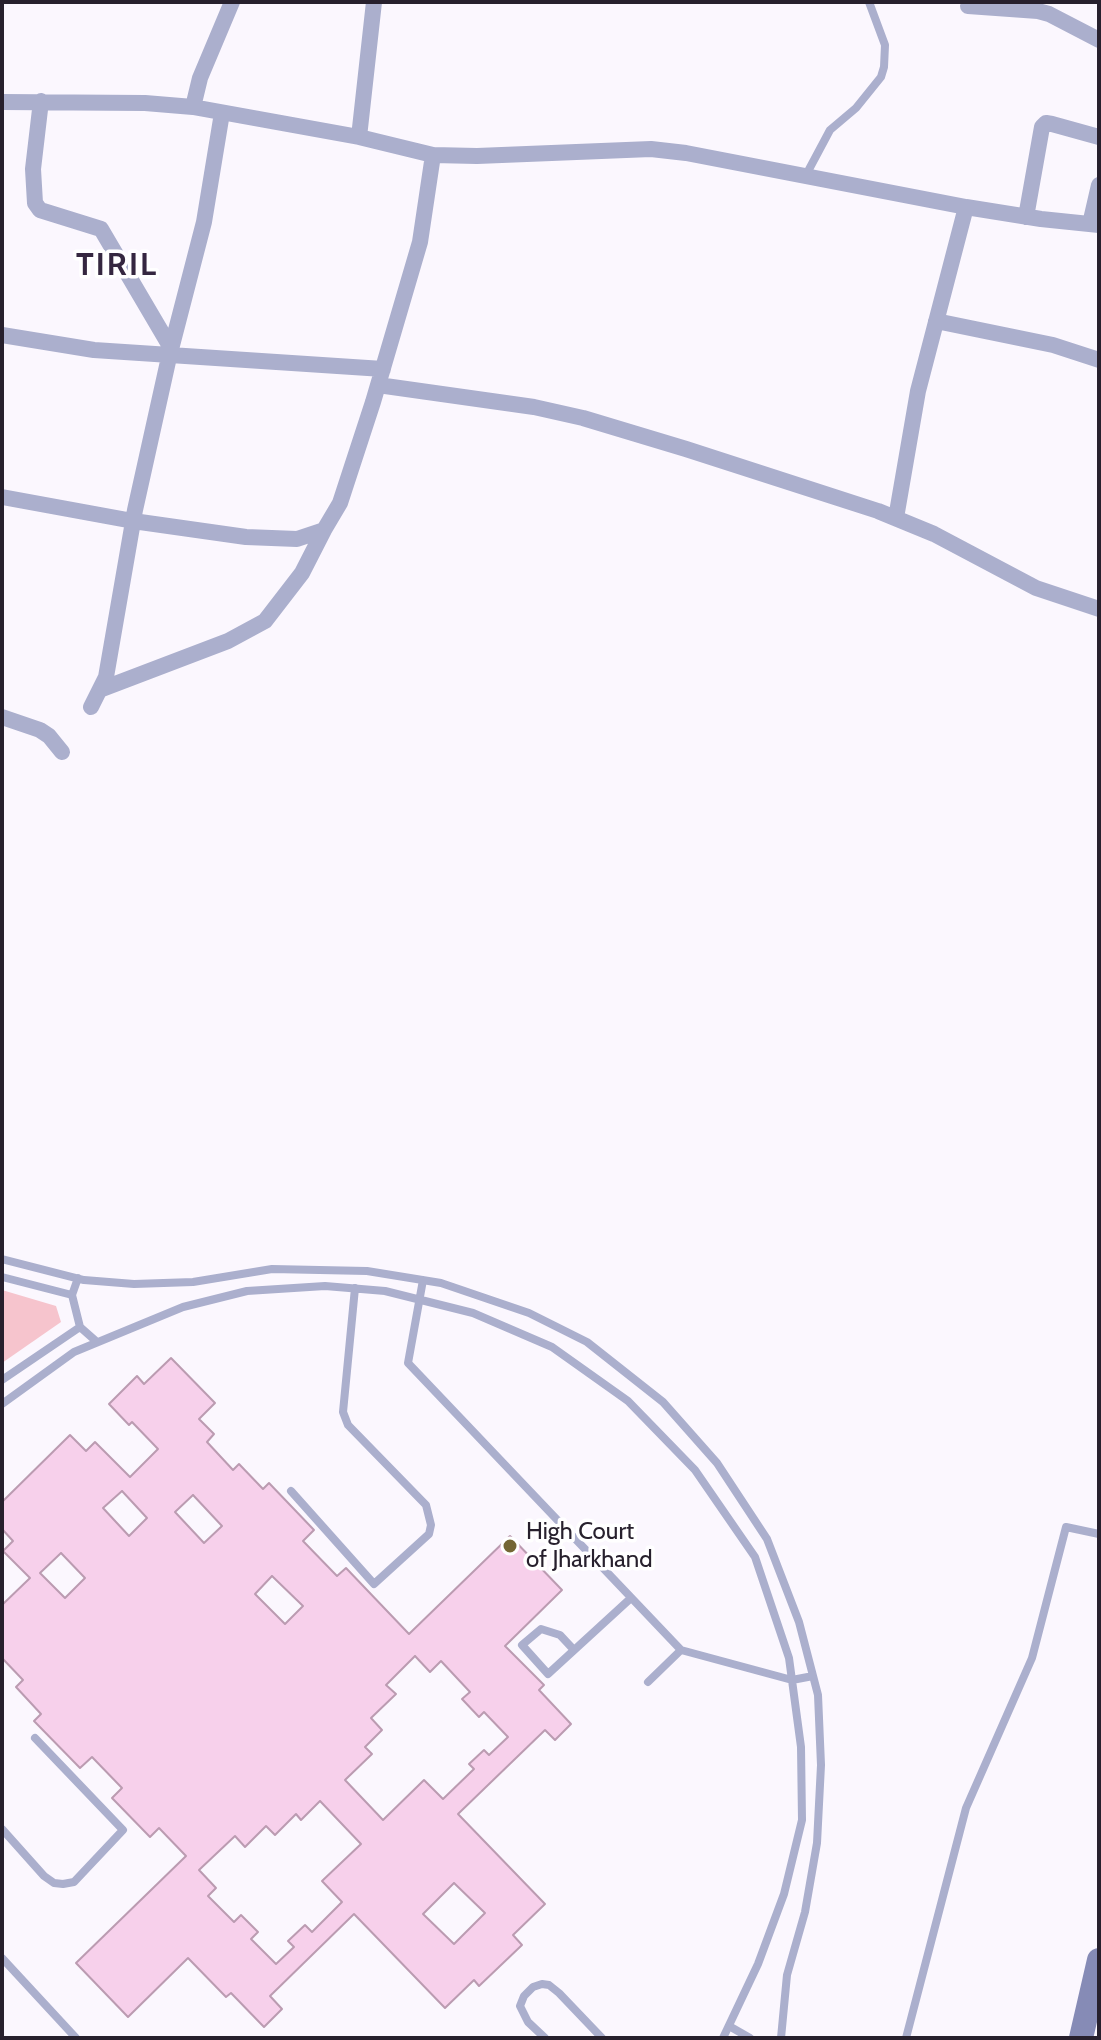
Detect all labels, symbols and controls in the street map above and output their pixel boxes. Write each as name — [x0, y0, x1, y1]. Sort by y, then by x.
district label: TIRIL — [76, 247, 158, 285]
place label: High Court of Jharkhand — [526, 1518, 652, 1574]
marker: High Court of Jharkhand — [501, 1537, 519, 1555]

